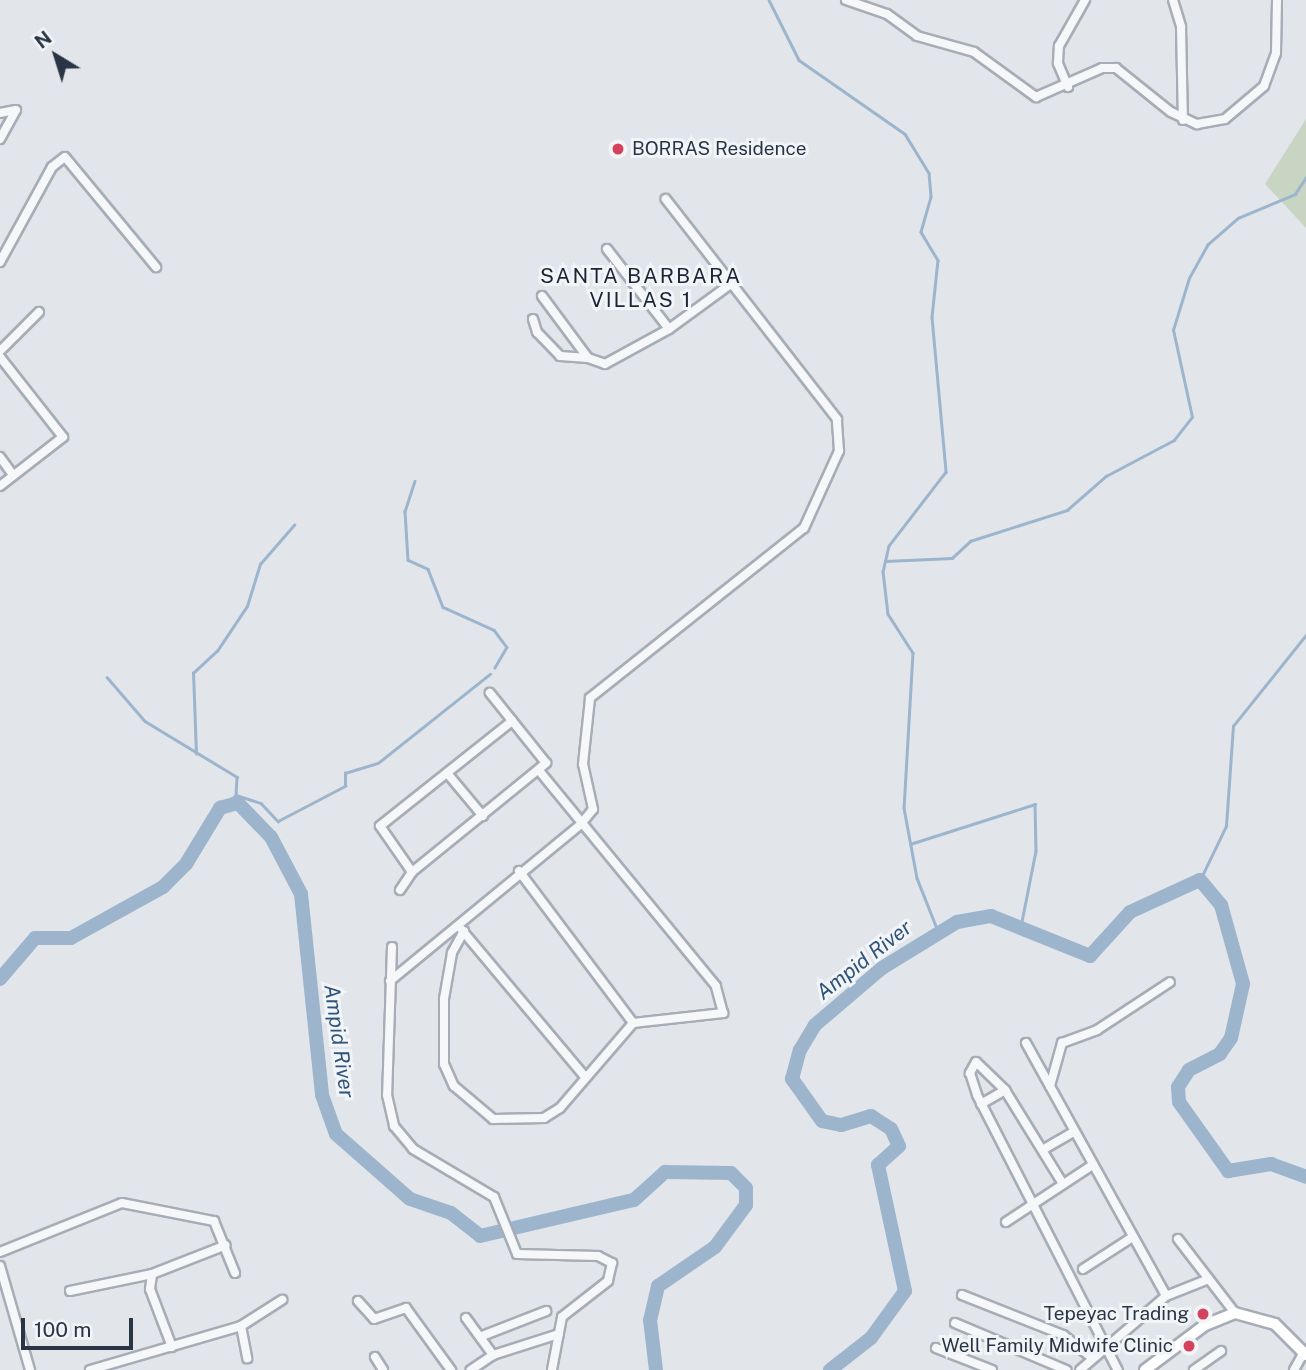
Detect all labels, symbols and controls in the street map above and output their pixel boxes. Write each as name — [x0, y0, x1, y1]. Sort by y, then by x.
north arrow — [21, 21, 91, 91]
text: N — [30, 26, 56, 53]
place label: BORRAS Residence — [632, 138, 807, 160]
marker: BORRAS Residence — [610, 141, 626, 157]
district label: SANTA BARBARA VILLAS 1 — [542, 263, 740, 313]
water label: Ampid River — [811, 915, 917, 1005]
water label: Ampid River — [319, 983, 359, 1099]
place label: Tepeyac Trading — [1044, 1303, 1189, 1325]
scale bar — [24, 1304, 136, 1348]
marker: Tepeyac Trading — [1195, 1306, 1211, 1322]
text: 100 m — [34, 1317, 91, 1342]
place label: Well Family Midwife Clinic — [941, 1335, 1173, 1357]
marker: Well Family Midwife Clinic — [1179, 1336, 1199, 1356]

